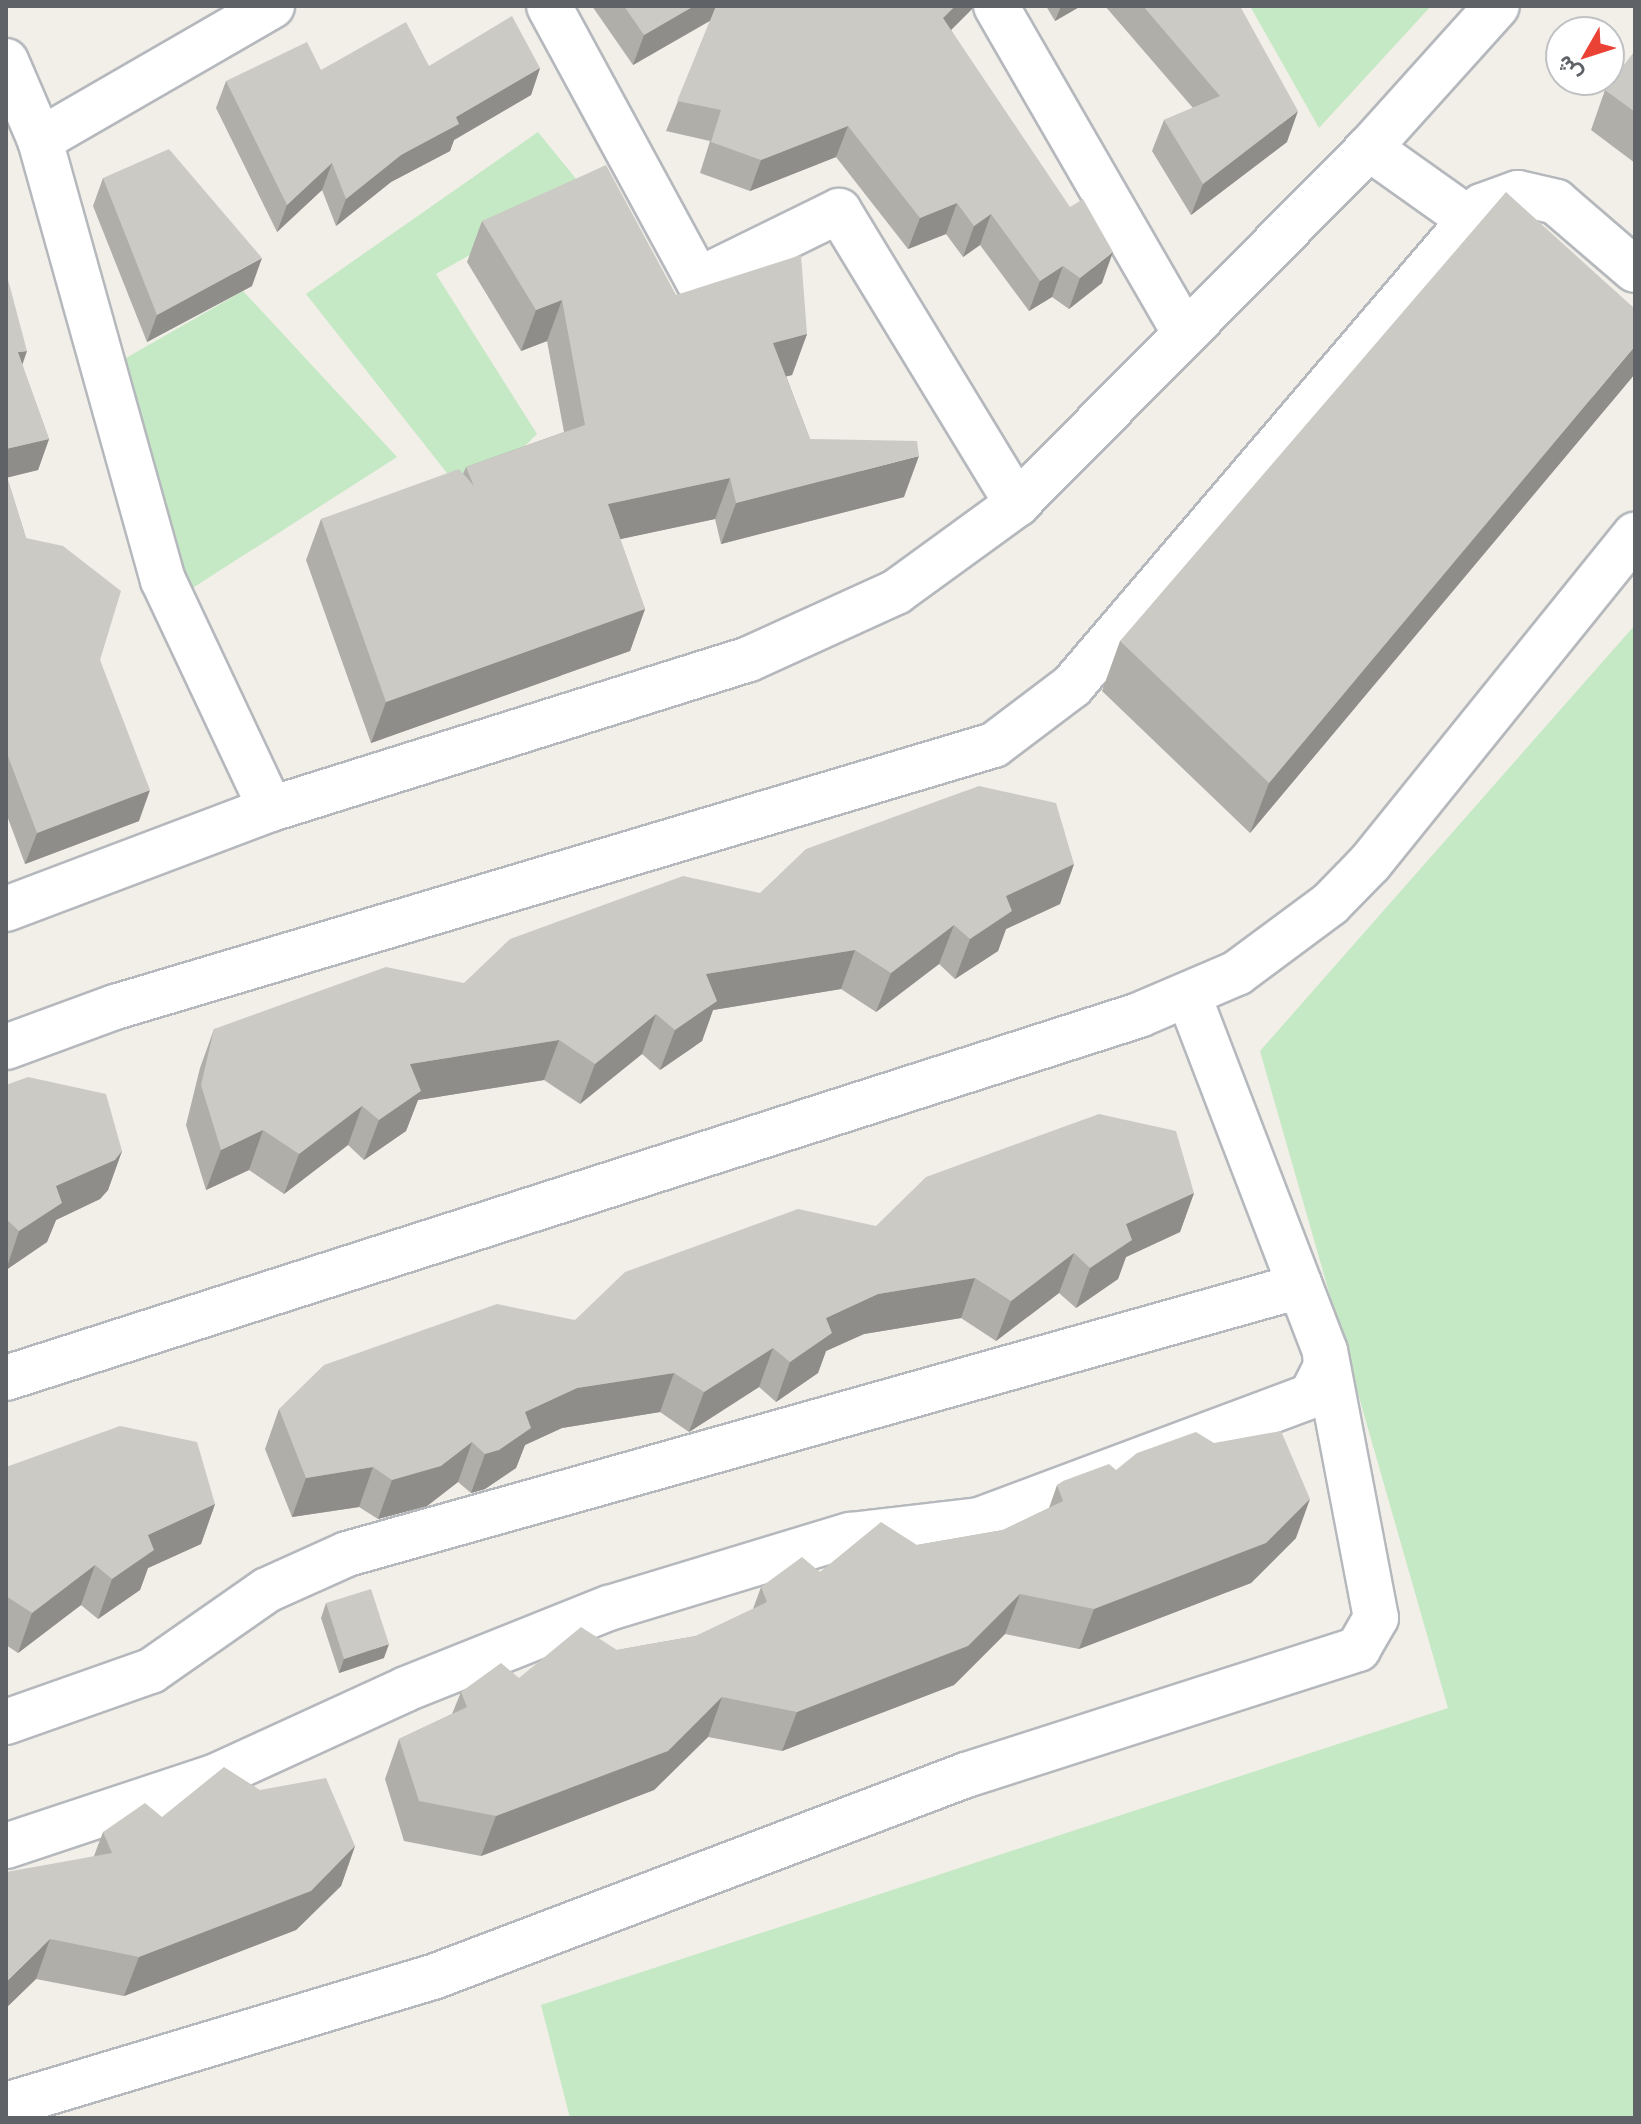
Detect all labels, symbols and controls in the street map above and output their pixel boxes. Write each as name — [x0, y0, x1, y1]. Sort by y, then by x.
north arrow — [1545, 16, 1625, 96]
text: ش — [1549, 51, 1586, 88]

